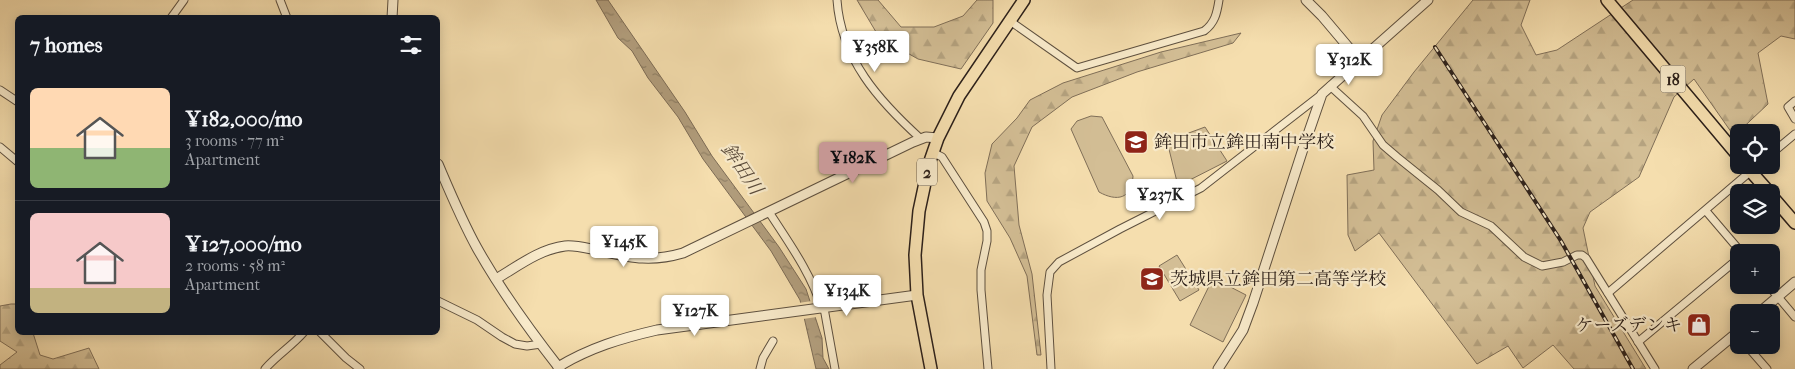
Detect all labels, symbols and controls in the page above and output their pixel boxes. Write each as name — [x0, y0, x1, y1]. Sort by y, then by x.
pin: ¥358K — [840, 30, 910, 73]
icon: filters — [397, 31, 425, 59]
text: 7 homes — [30, 33, 102, 57]
text: ¥358K — [852, 37, 898, 56]
pin: ¥312K — [1314, 44, 1384, 86]
text: ¥312K — [1327, 50, 1371, 69]
road number: 18 — [1660, 66, 1686, 92]
text: ¥182,000/mo — [185, 107, 302, 131]
icon: home — [70, 108, 130, 168]
map controls — [1730, 124, 1780, 354]
button: locate — [1730, 124, 1780, 174]
school or university icon: 鉾田市立鉾田南中学校 — [1123, 129, 1149, 155]
text: 3 rooms · 77 m² — [185, 131, 284, 150]
place label: 鉾田市立鉾田南中学校 — [1154, 132, 1334, 153]
water label: 鉾田川 — [717, 139, 768, 200]
pin: ¥182K — [818, 142, 888, 184]
text: ¥182K — [830, 148, 876, 167]
text: Apartment — [185, 150, 260, 169]
road number: 2 — [917, 158, 937, 186]
pin: ¥237K — [1125, 178, 1195, 221]
button: layers — [1730, 184, 1780, 234]
text: ¥237K — [1137, 185, 1183, 204]
pin: ¥145K — [589, 226, 659, 268]
text: ¥127,000/mo — [185, 232, 302, 256]
text: ¥145K — [601, 232, 647, 251]
icon: home — [70, 233, 130, 293]
button: + — [1730, 244, 1780, 294]
text: 2 rooms · 58 m² — [185, 256, 285, 275]
school or university icon: 茨城県立鉾田第二高等学校 — [1139, 266, 1165, 292]
place label: 茨城県立鉾田第二高等学校 — [1170, 269, 1386, 290]
pin: ¥134K — [812, 274, 882, 317]
text: Apartment — [185, 275, 260, 294]
text: ¥134K — [824, 281, 870, 300]
pin: ¥127K — [660, 294, 730, 337]
text: ¥127K — [672, 301, 718, 320]
button: − — [1730, 304, 1780, 354]
shop icon: ケーズデンキ — [1686, 312, 1712, 338]
place label: ケーズデンキ — [1576, 315, 1682, 336]

